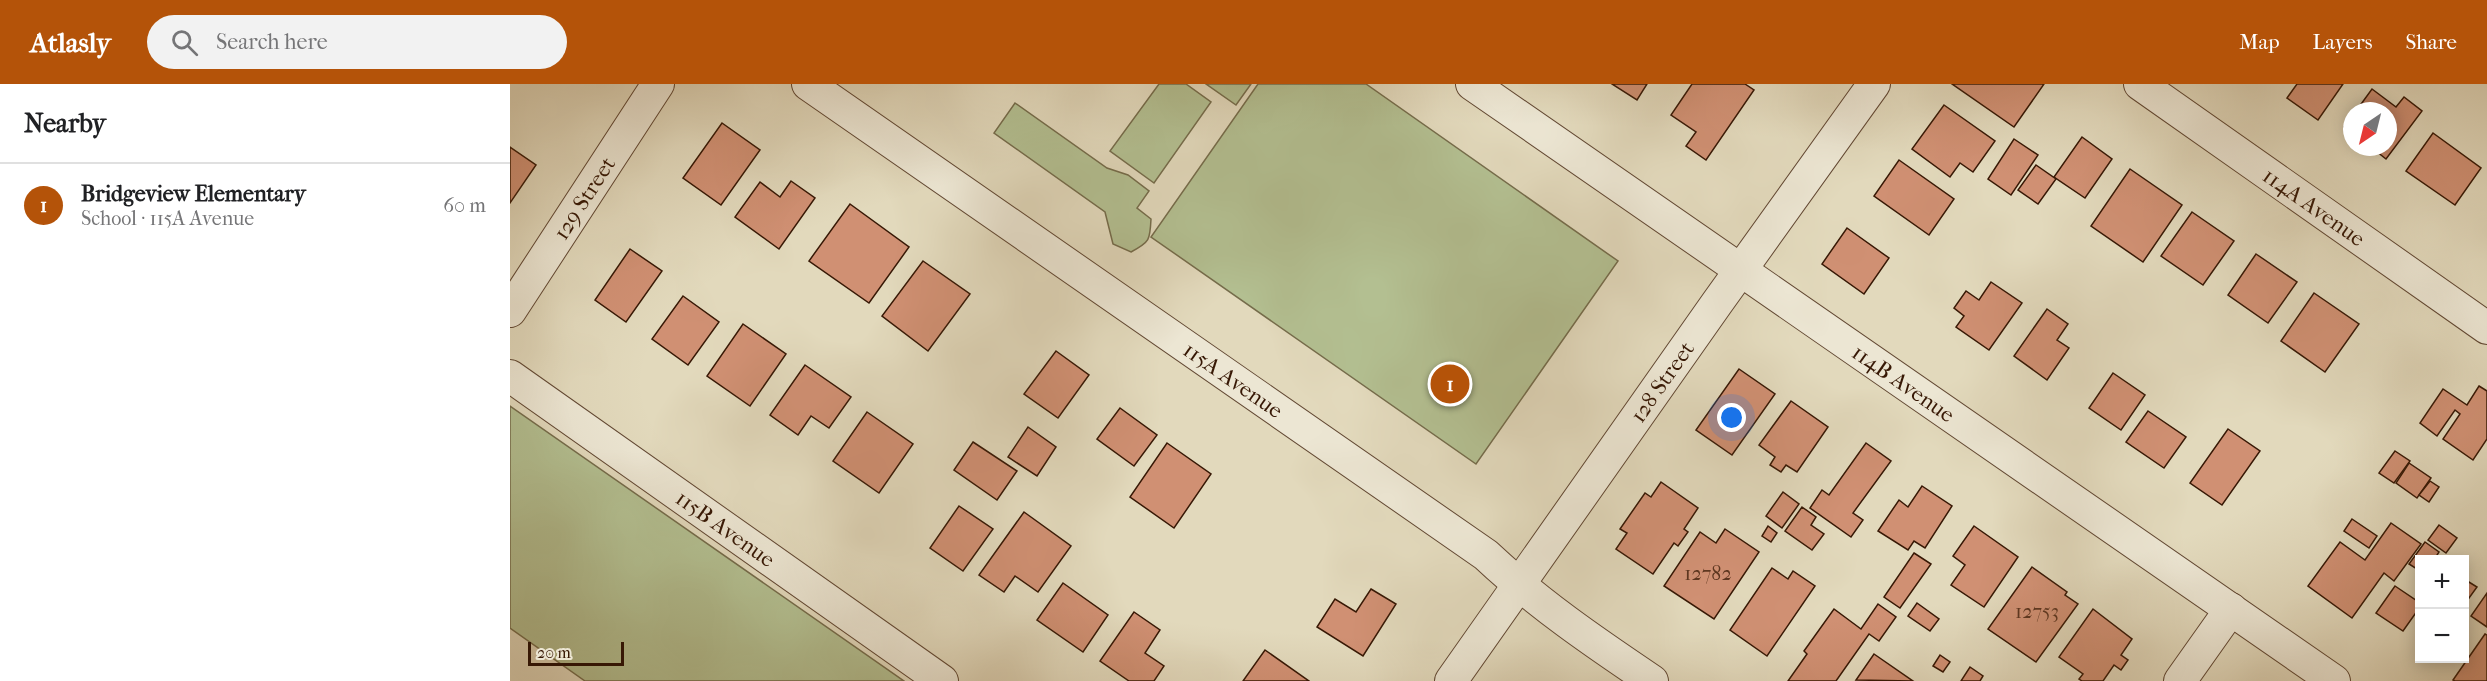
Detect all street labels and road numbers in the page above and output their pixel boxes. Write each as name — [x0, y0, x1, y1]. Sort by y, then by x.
street label: 129 Street — [548, 152, 621, 245]
street label: 114A Avenue — [2258, 163, 2370, 252]
street label: 115A Avenue — [1178, 337, 1288, 424]
street label: 128 Street — [1625, 337, 1700, 428]
street label: 114B Avenue — [1847, 339, 1959, 428]
street label: 115B Avenue — [671, 485, 780, 573]

